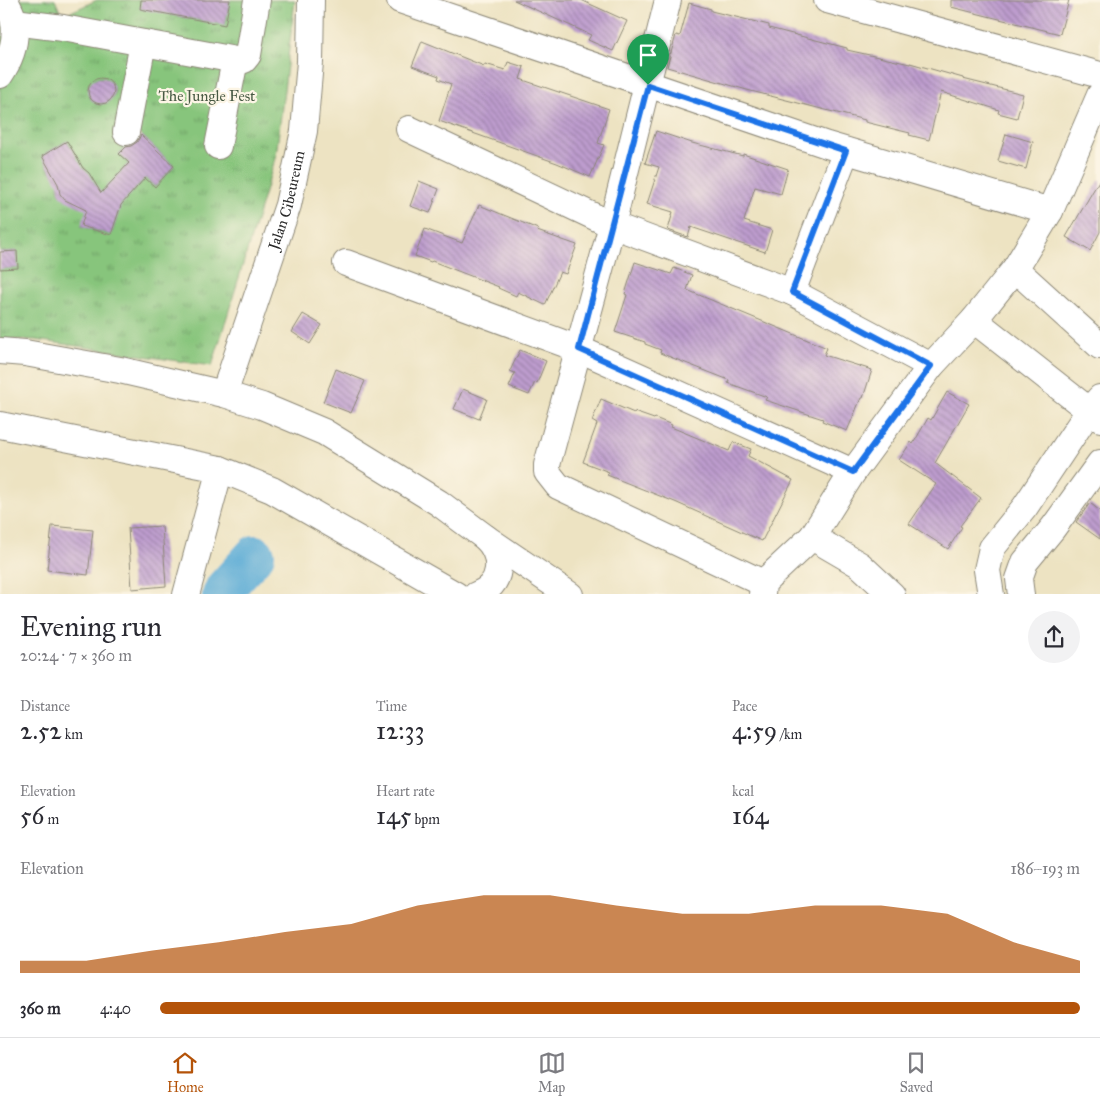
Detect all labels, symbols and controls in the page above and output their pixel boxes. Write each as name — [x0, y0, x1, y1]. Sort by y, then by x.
pin — [627, 34, 669, 85]
icon: arrive — [634, 41, 662, 69]
park label: The Jungle Fest — [159, 87, 256, 106]
street label: Jalan Cibeureum — [264, 148, 309, 254]
text: Evening run — [20, 609, 162, 644]
button: share — [1028, 611, 1080, 663]
text: 20:24 · 7 × 360 m — [20, 646, 132, 665]
text: Distance — [20, 698, 70, 715]
text: Time — [376, 698, 407, 715]
text: Pace — [732, 698, 757, 715]
text: 2.52 — [20, 715, 62, 746]
text: 12:33 — [376, 715, 425, 746]
text: 4:59 — [732, 715, 777, 746]
text: km — [62, 726, 83, 743]
text: /km — [777, 726, 802, 743]
text: Elevation — [20, 783, 76, 800]
text: Heart rate — [376, 783, 435, 800]
text: kcal — [732, 783, 754, 800]
text: 56 — [20, 800, 44, 831]
text: 145 — [376, 800, 411, 831]
text: 164 — [732, 800, 769, 831]
text: m — [44, 811, 59, 828]
text: bpm — [411, 811, 440, 828]
text: Elevation — [20, 859, 84, 878]
text: 186–193 m — [1011, 859, 1080, 878]
text: 360 m — [20, 999, 61, 1018]
text: 4:40 — [100, 999, 131, 1018]
tab: Home — [167, 1049, 204, 1096]
tab: Map — [538, 1049, 566, 1096]
tab: Saved — [900, 1049, 933, 1096]

